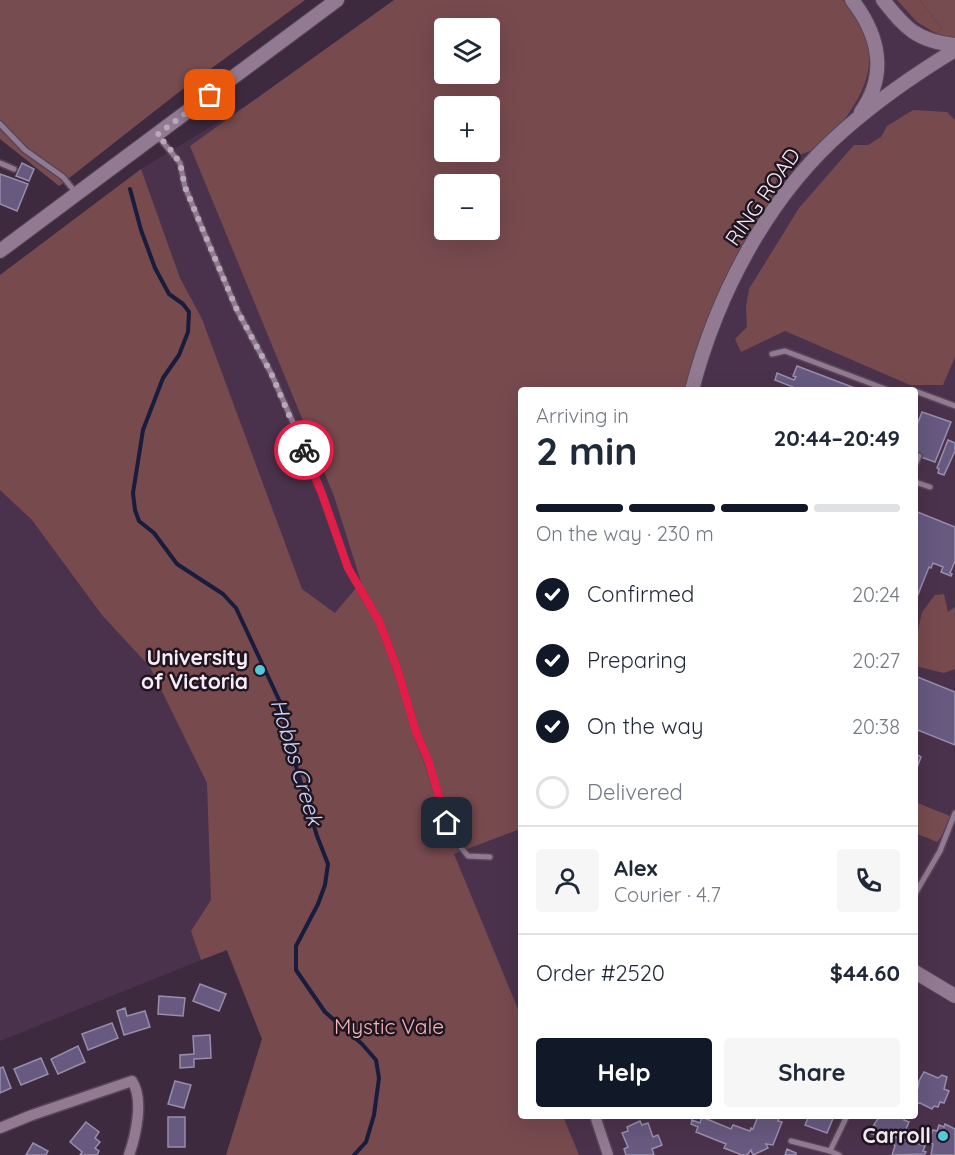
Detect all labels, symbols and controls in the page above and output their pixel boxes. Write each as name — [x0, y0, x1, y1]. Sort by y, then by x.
map controls — [434, 18, 500, 240]
button: layers — [434, 18, 500, 84]
pin — [184, 69, 235, 120]
icon: bag — [193, 78, 226, 111]
button: + — [434, 96, 500, 162]
street label: RING ROAD — [719, 142, 805, 250]
button: − — [434, 174, 500, 240]
text: Arriving in — [536, 403, 629, 428]
courier — [274, 420, 334, 480]
text: 20:44–20:49 — [774, 424, 900, 452]
text: 2 min — [536, 426, 638, 475]
icon: bike — [288, 434, 321, 467]
text: On the way · 230 m — [536, 521, 714, 546]
icon: check — [536, 578, 569, 611]
text: Confirmed — [587, 580, 694, 608]
text: 20:24 — [852, 582, 900, 607]
place label: University of Victoria — [141, 644, 248, 694]
icon: check — [536, 644, 569, 677]
text: Preparing — [587, 646, 687, 674]
text: 20:27 — [852, 648, 900, 673]
marker: University of Victoria — [253, 663, 267, 677]
water label: Hobbs Creek — [264, 695, 330, 831]
icon: check — [536, 710, 569, 743]
text: On the way — [587, 712, 703, 740]
text: 20:38 — [852, 714, 900, 739]
text: Delivered — [587, 778, 683, 806]
pin — [421, 797, 472, 848]
icon: home — [430, 806, 463, 839]
button: person — [536, 849, 599, 912]
button: phone — [837, 849, 900, 912]
text: Alex — [614, 854, 657, 882]
text: Courier · 4.7 — [614, 882, 721, 907]
text: Order #2520 — [536, 959, 665, 987]
text: $44.60 — [830, 959, 900, 987]
park label: Mystic Vale — [334, 1013, 444, 1039]
button: Help — [536, 1038, 712, 1107]
button: Share — [724, 1038, 900, 1107]
place label: Carroll — [862, 1122, 931, 1148]
marker: Carroll — [936, 1129, 950, 1143]

